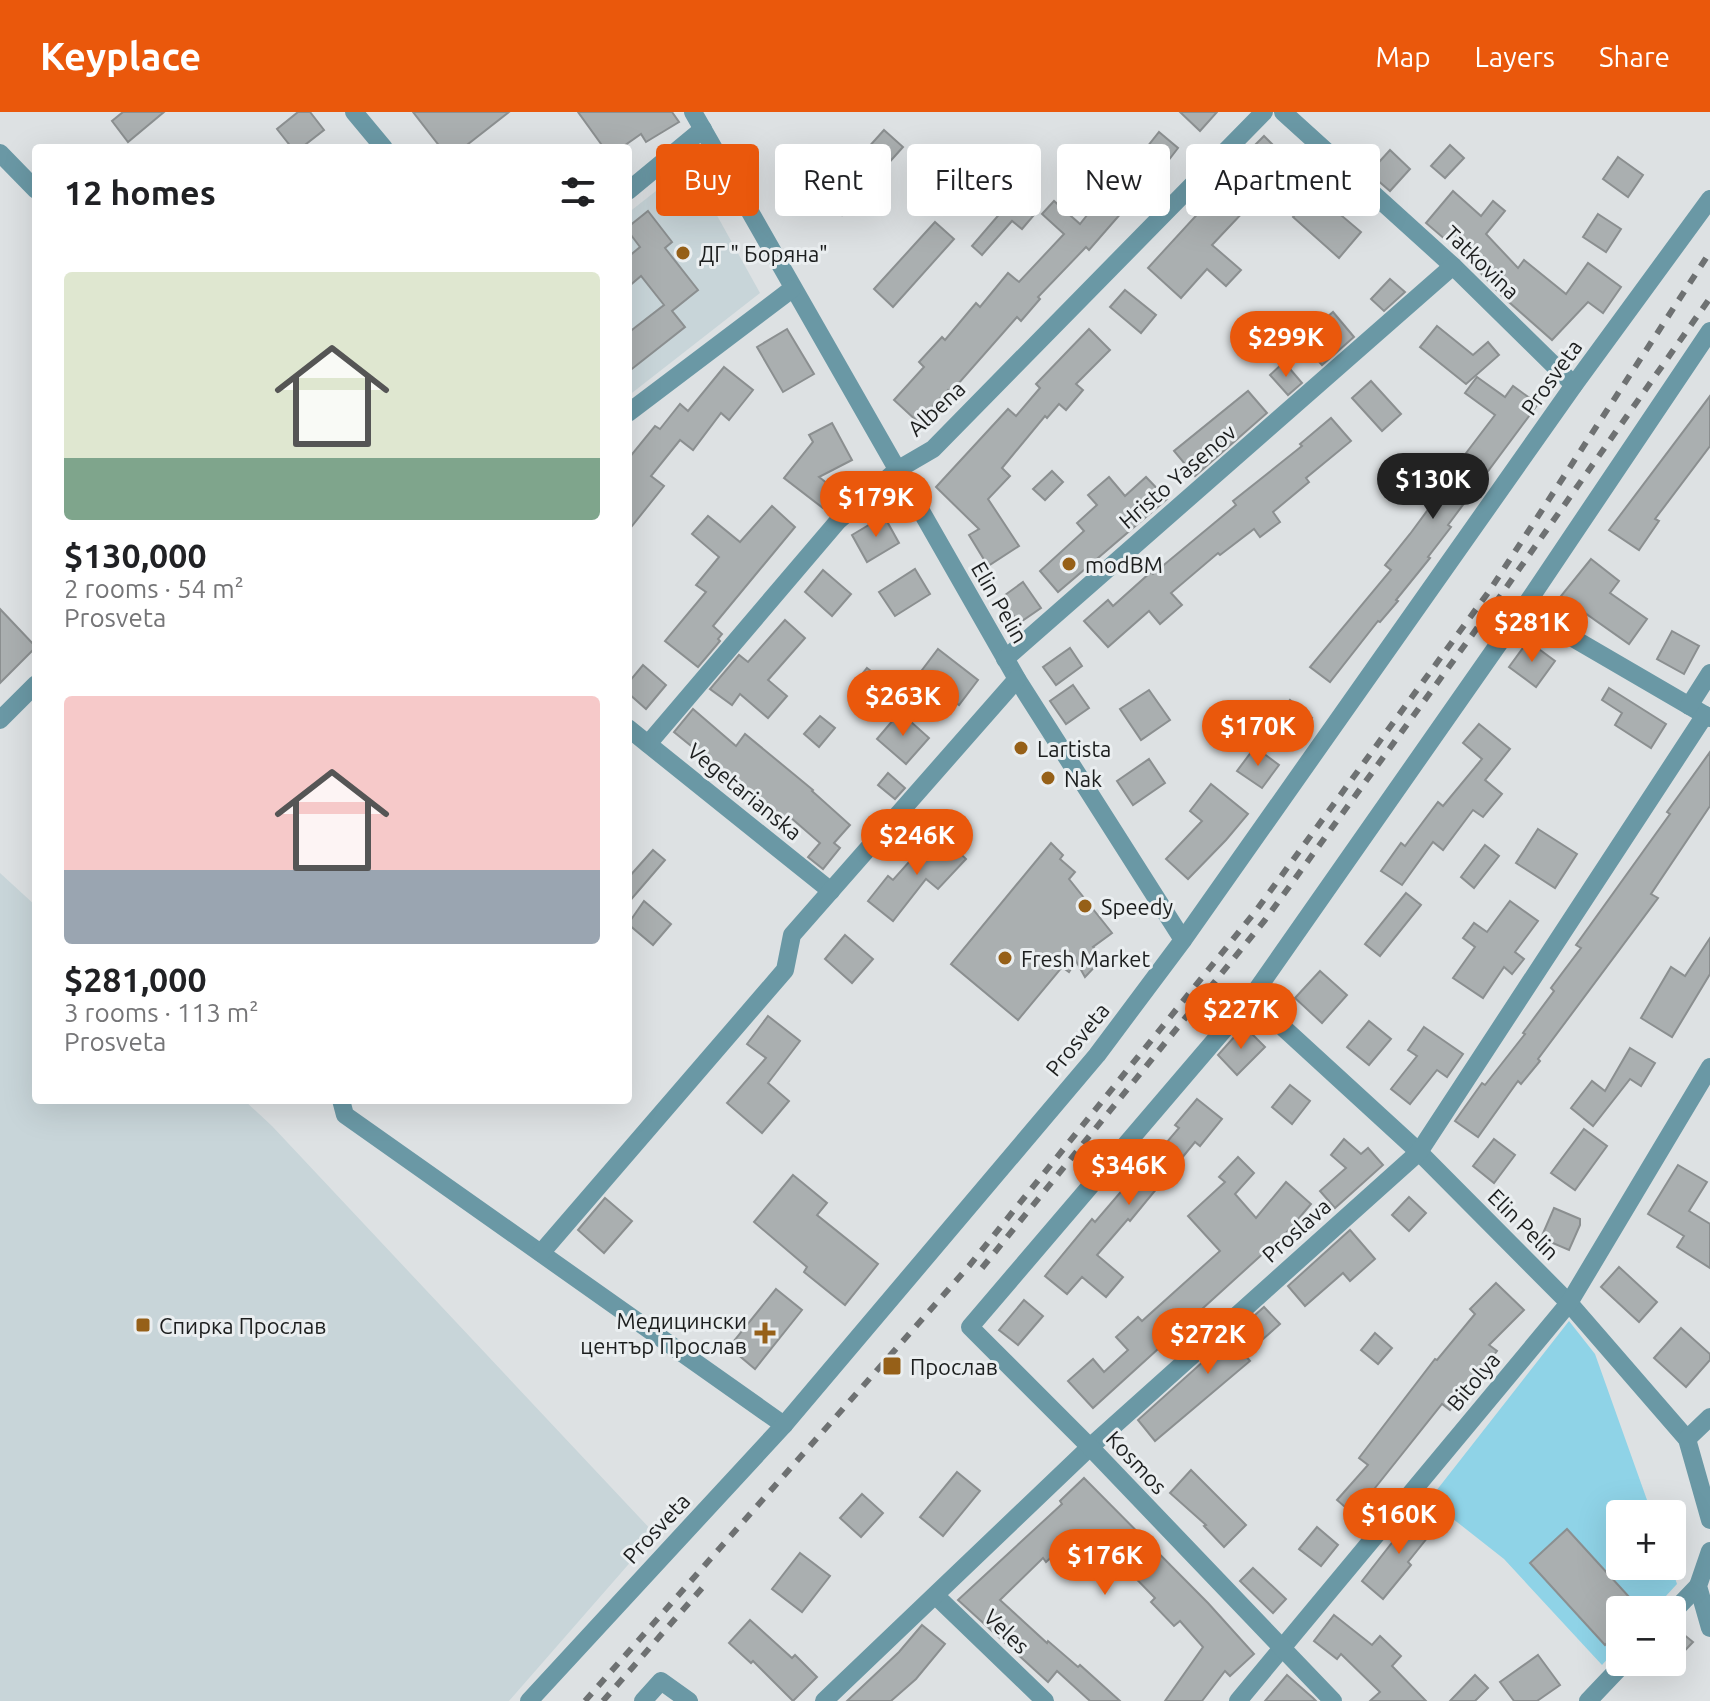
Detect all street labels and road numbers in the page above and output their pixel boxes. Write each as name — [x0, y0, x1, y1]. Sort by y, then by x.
street label: Tatkovina — [1439, 220, 1525, 304]
street label: Prosveta — [1515, 335, 1587, 419]
street label: Albena — [902, 375, 970, 441]
street label: Hristo Yasenov — [1114, 418, 1241, 533]
street label: Elin Pelin — [967, 557, 1033, 647]
street label: Vegetarianska — [683, 737, 807, 845]
street label: Prosveta — [1040, 997, 1114, 1081]
street label: Elin Pelin — [1483, 1183, 1565, 1265]
street label: Proslava — [1257, 1193, 1335, 1267]
street label: Bitolya — [1441, 1347, 1505, 1415]
street label: Kosmos — [1102, 1425, 1172, 1499]
street label: Prosveta — [617, 1488, 695, 1568]
street label: Veles — [979, 1604, 1035, 1658]

